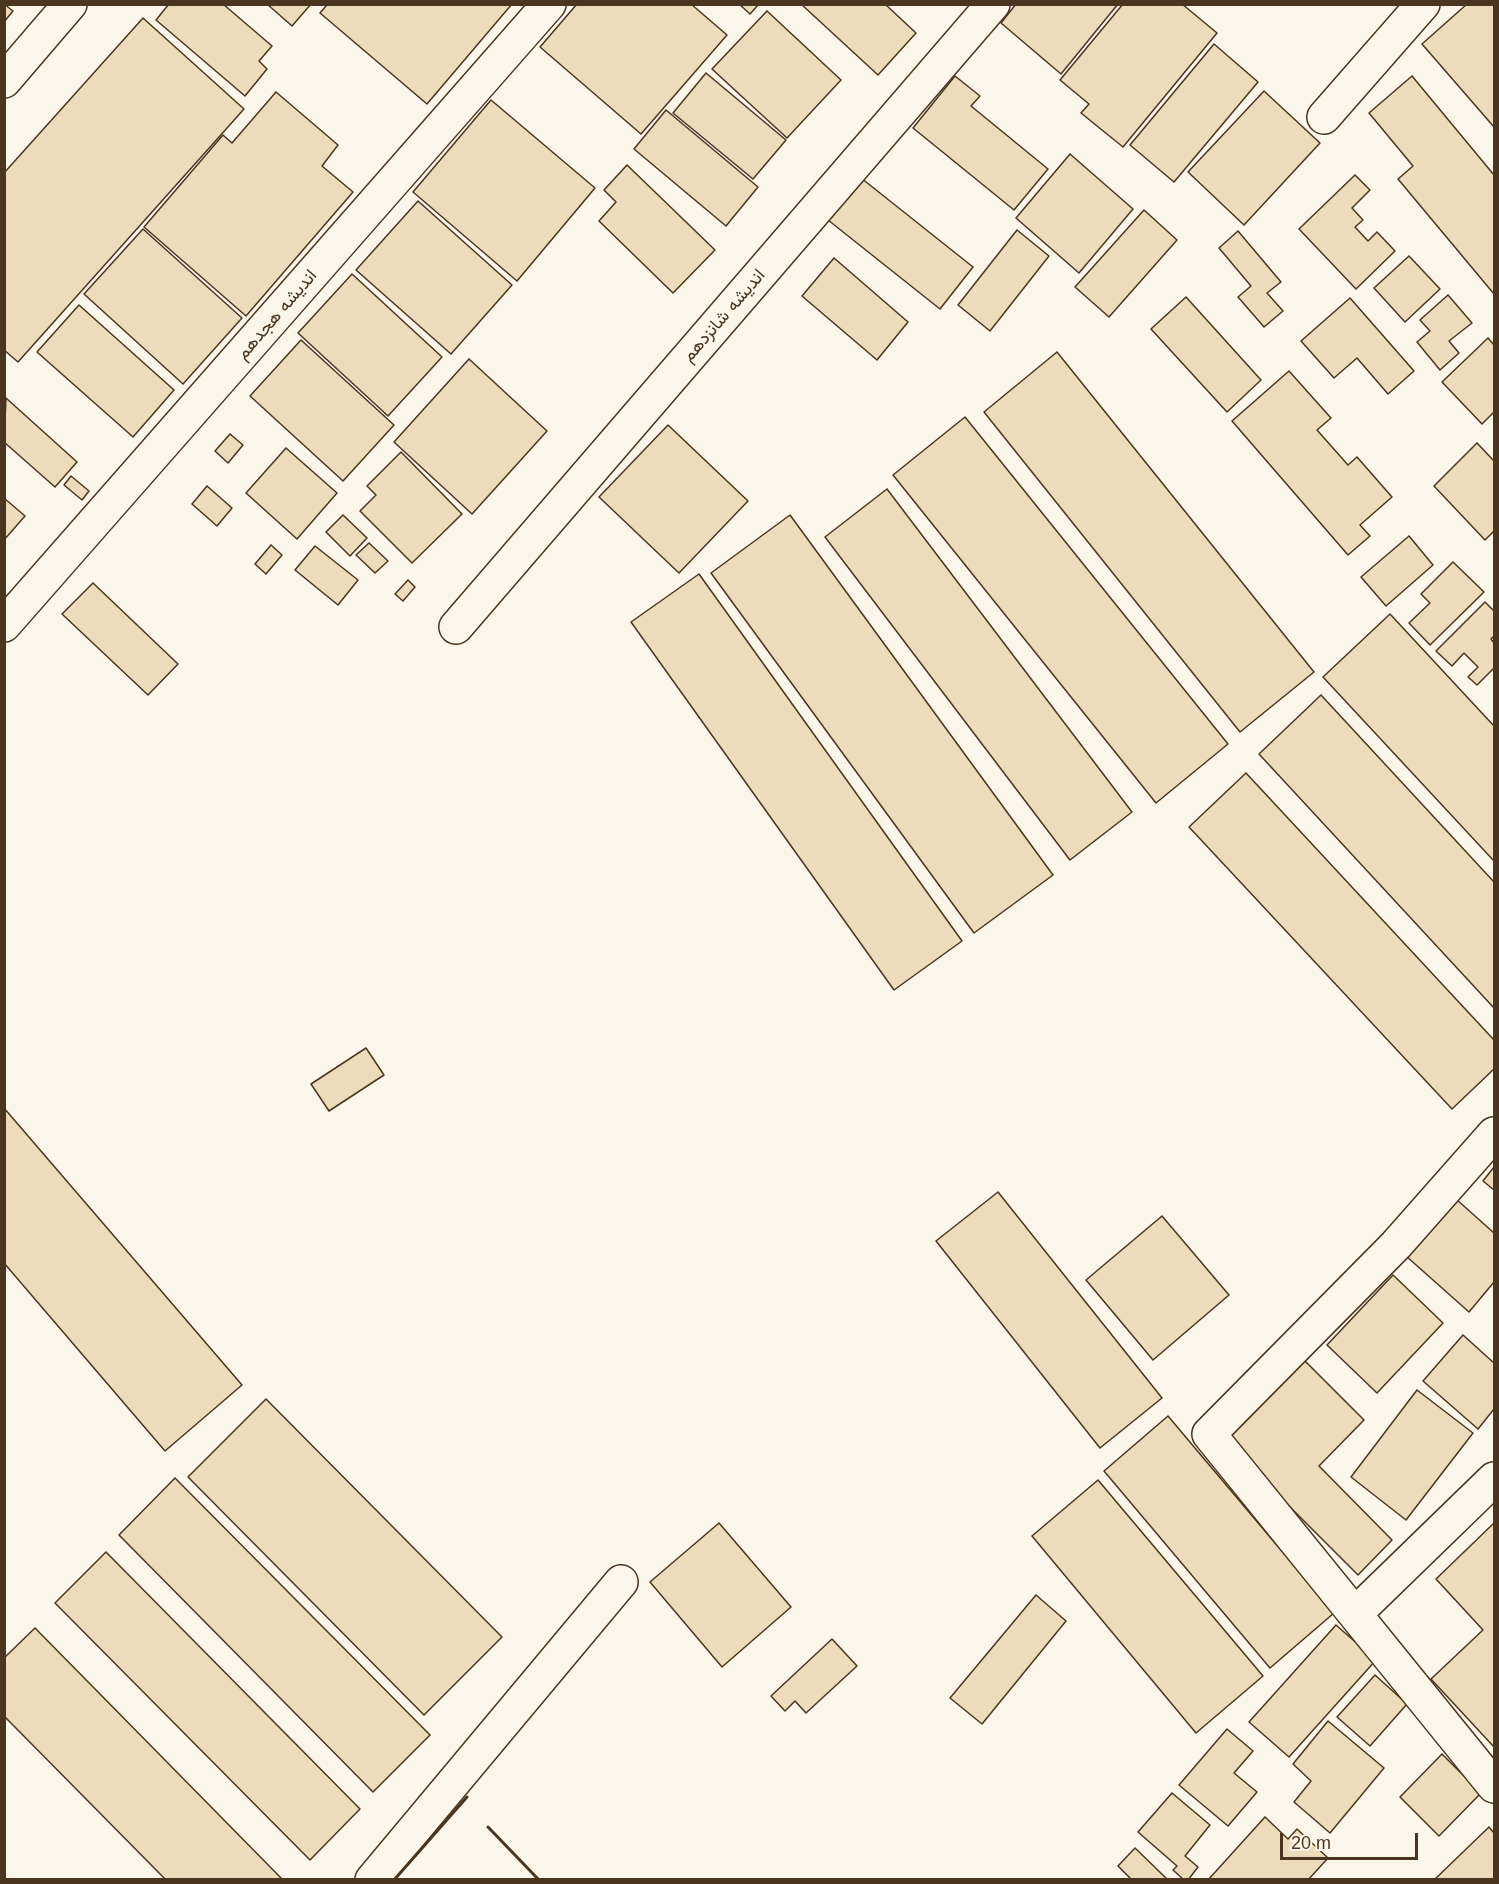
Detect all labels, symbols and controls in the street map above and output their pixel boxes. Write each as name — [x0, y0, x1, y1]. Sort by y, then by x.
street label: اندیشه شانزدهم — [678, 265, 770, 367]
street label: اندیشه هجدهم — [232, 266, 322, 364]
scale bar — [1283, 1821, 1421, 1859]
text: 20 m — [1291, 1833, 1331, 1853]

